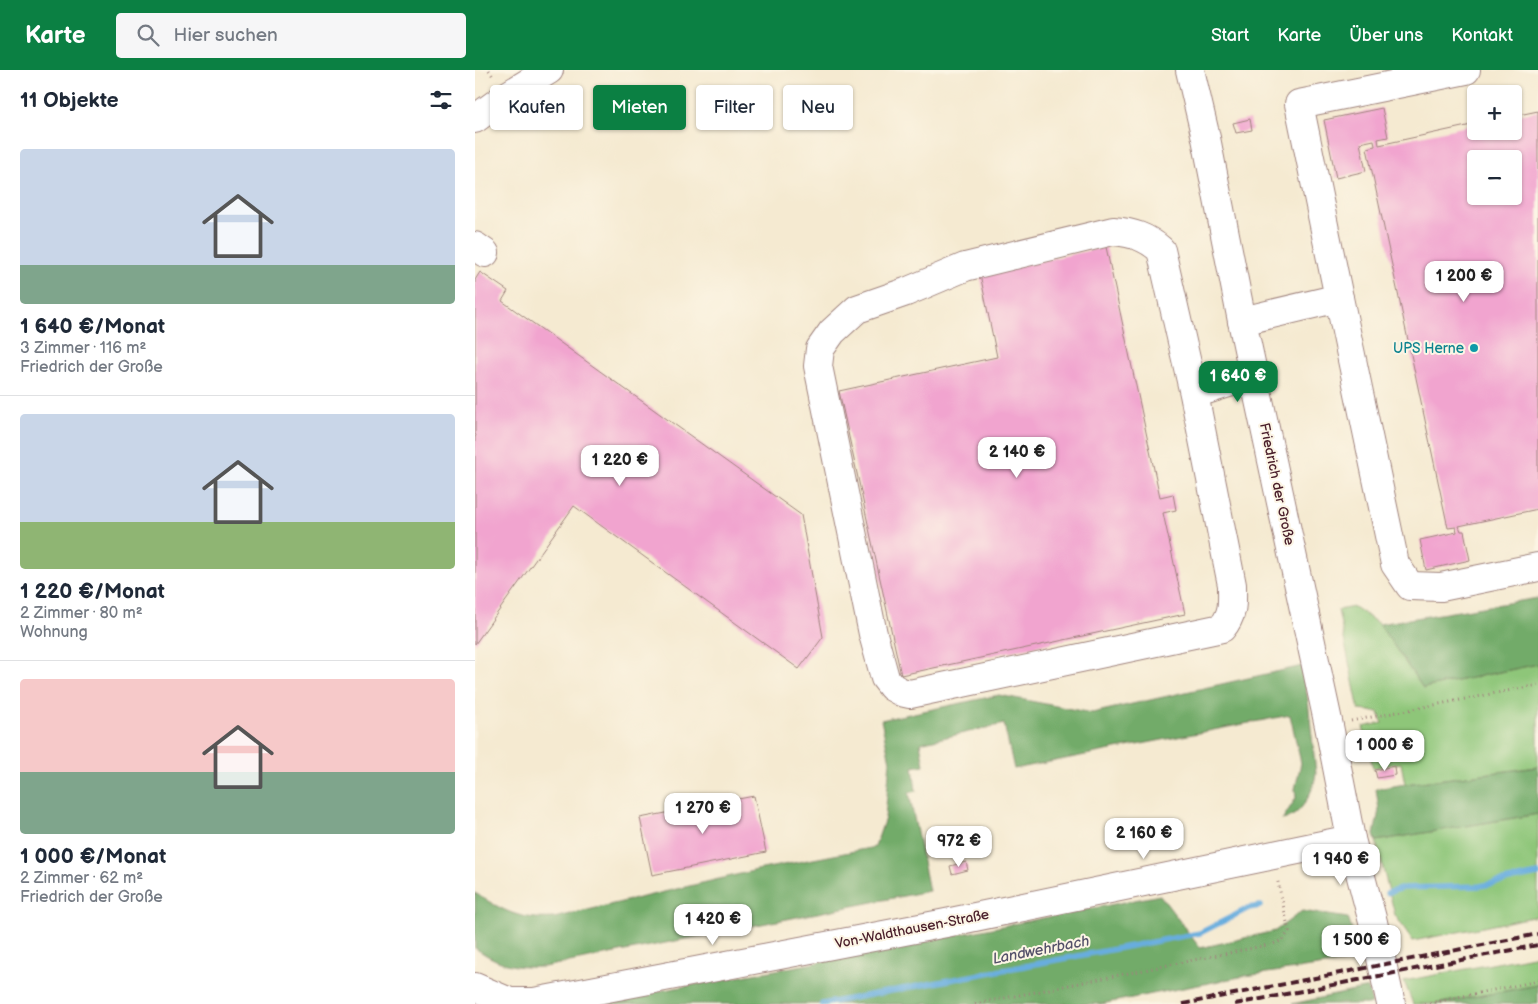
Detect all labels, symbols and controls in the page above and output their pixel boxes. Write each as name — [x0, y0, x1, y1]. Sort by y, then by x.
search box — [116, 13, 466, 58]
text: Karte — [25, 21, 86, 50]
icon: search — [134, 21, 162, 49]
text: Hier suchen — [174, 24, 278, 47]
text: Start — [1211, 25, 1249, 46]
text: Karte — [1277, 25, 1321, 46]
text: Über uns — [1349, 25, 1423, 46]
text: Kontakt — [1451, 25, 1513, 46]
chip: Kaufen — [490, 85, 583, 130]
chip: Mieten — [593, 85, 686, 130]
chip: Filter — [696, 85, 773, 130]
chip: Neu — [783, 85, 853, 130]
map controls — [1467, 85, 1522, 205]
button: + — [1467, 85, 1522, 140]
icon: filters — [427, 86, 455, 114]
text: 11 Objekte — [20, 88, 119, 113]
button: − — [1467, 150, 1522, 205]
icon: home — [193, 181, 283, 271]
pin: 1 200 € — [1418, 260, 1510, 303]
text: 1 200 € — [1436, 267, 1492, 286]
text: 1 640 €/Monat — [20, 314, 165, 339]
text: 3 Zimmer · 116 m² — [20, 339, 147, 358]
place label: UPS Herne — [1393, 340, 1464, 357]
marker: UPS Herne — [1468, 342, 1480, 354]
text: Friedrich der Große — [20, 358, 163, 377]
pin: 1 640 € — [1192, 360, 1284, 403]
text: 1 640 € — [1210, 367, 1266, 386]
street label: Friedrich der Große — [1256, 421, 1298, 547]
pin: 2 140 € — [971, 436, 1063, 479]
text: 2 140 € — [989, 443, 1045, 462]
pin: 1 220 € — [574, 444, 666, 487]
icon: home — [193, 447, 283, 537]
text: 1 220 € — [592, 451, 648, 470]
text: 1 220 €/Monat — [20, 579, 165, 604]
text: 2 Zimmer · 80 m² — [20, 604, 143, 623]
text: Wohnung — [20, 623, 88, 642]
icon: home — [193, 712, 283, 802]
pin: 1 000 € — [1339, 730, 1431, 772]
text: 1 000 € — [1356, 736, 1414, 755]
pin: 1 270 € — [657, 792, 749, 835]
text: 1 270 € — [675, 799, 731, 818]
pin: 2 160 € — [1098, 818, 1190, 860]
text: 2 160 € — [1116, 824, 1172, 843]
pin: 972 € — [924, 826, 994, 868]
text: 972 € — [937, 832, 981, 851]
text: 1 000 €/Monat — [20, 844, 166, 869]
pin: 1 940 € — [1295, 844, 1387, 886]
text: 1 940 € — [1313, 850, 1369, 869]
text: 2 Zimmer · 62 m² — [20, 869, 143, 888]
text: Friedrich der Große — [20, 888, 163, 907]
pin: 1 420 € — [667, 904, 759, 946]
street label: Von-Waldthausen-Straße — [833, 906, 991, 952]
text: 1 420 € — [685, 910, 741, 929]
pin: 1 500 € — [1315, 924, 1407, 967]
water label: Landwehrbach — [991, 931, 1091, 969]
text: 1 500 € — [1333, 931, 1389, 950]

